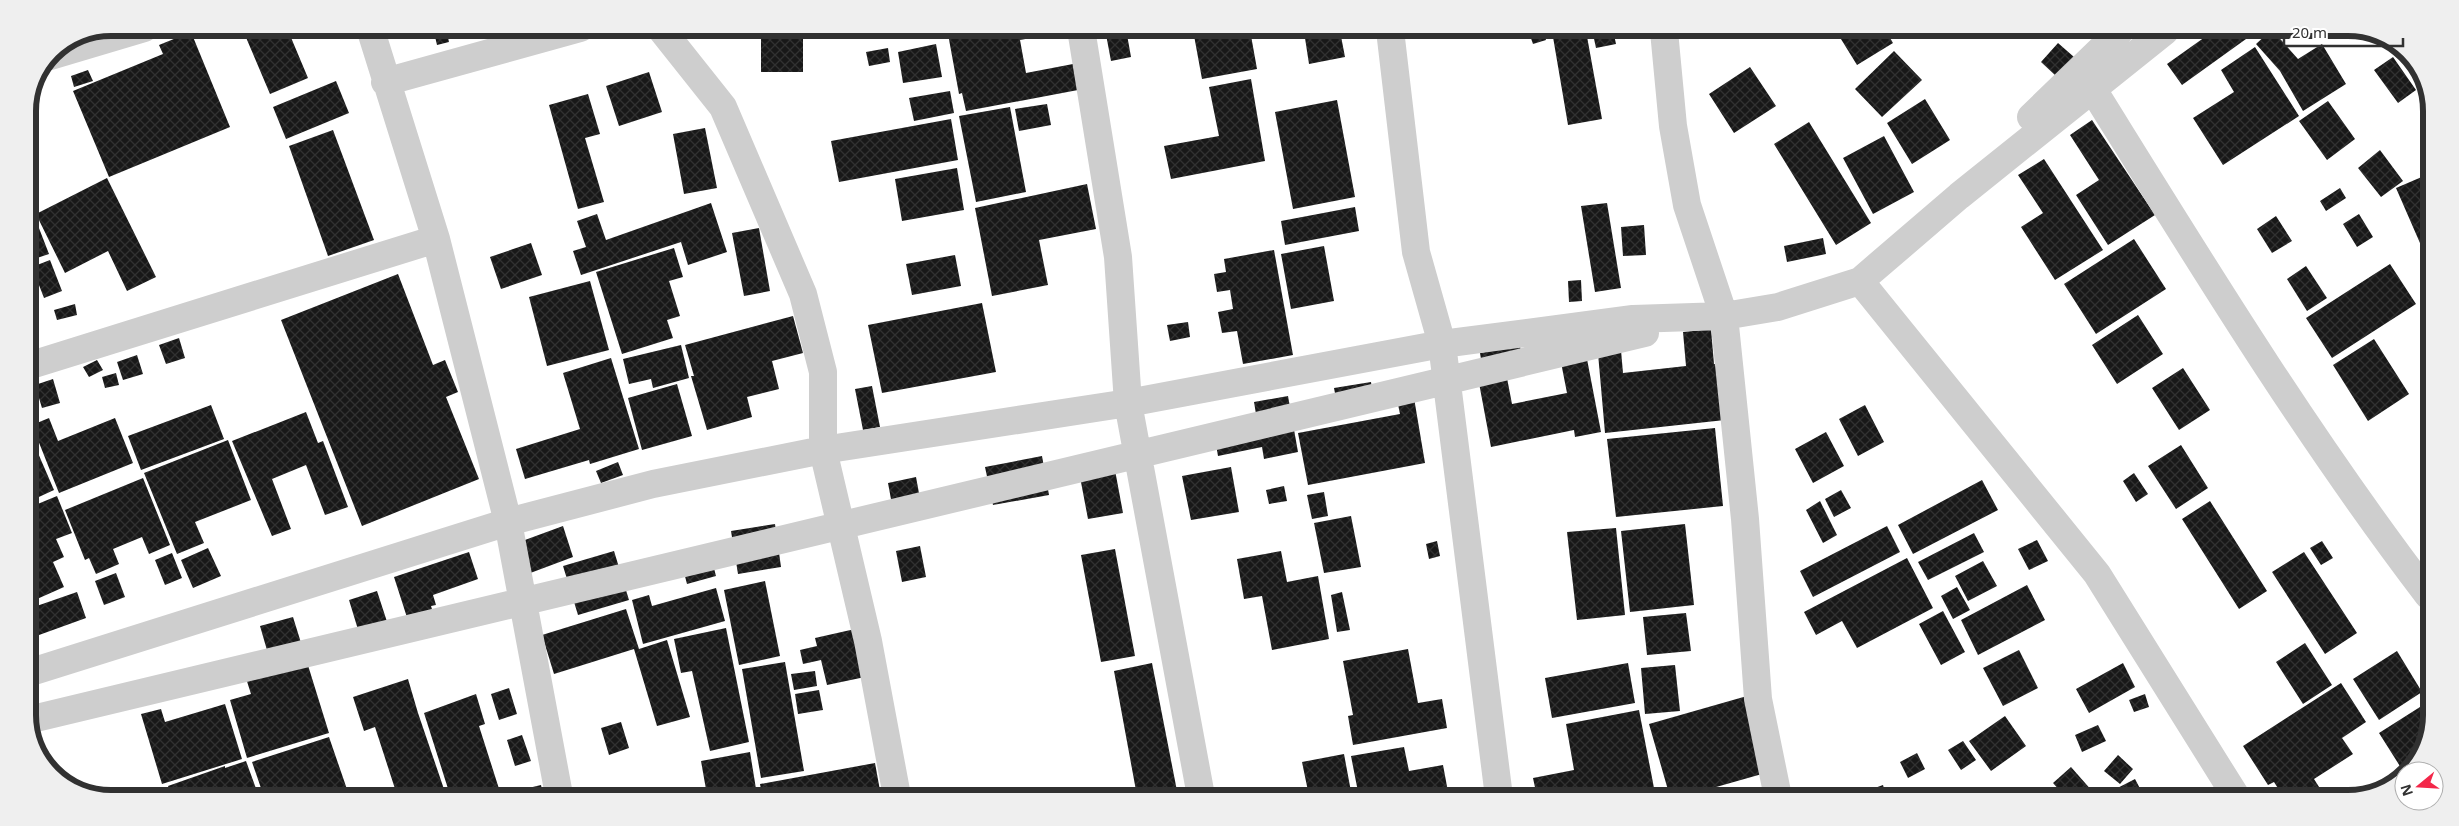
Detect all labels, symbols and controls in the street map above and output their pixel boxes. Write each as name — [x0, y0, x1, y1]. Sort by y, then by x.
scale bar — [2284, 15, 2403, 47]
text: 20 m — [2292, 22, 2327, 42]
north arrow — [2394, 761, 2444, 811]
text: N — [2395, 782, 2417, 799]

